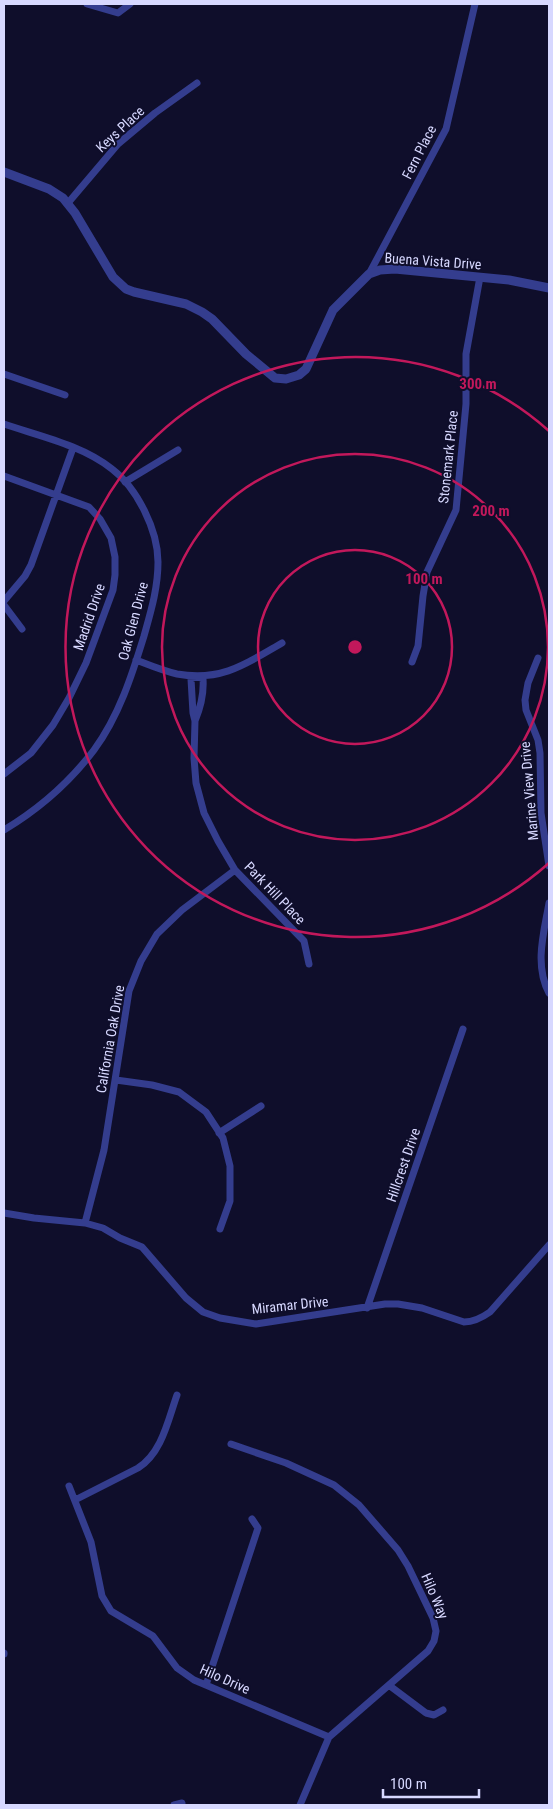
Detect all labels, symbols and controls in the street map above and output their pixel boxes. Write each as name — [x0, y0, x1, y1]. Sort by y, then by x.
street label: Keys Place — [93, 102, 148, 155]
street label: Fern Place — [399, 122, 440, 182]
street label: Buena Vista Drive — [384, 250, 482, 272]
text: 300 m — [459, 375, 497, 393]
street label: Stonemark Place — [435, 409, 461, 504]
text: 200 m — [472, 502, 510, 520]
text: 100 m — [405, 570, 443, 588]
street label: Oak Glen Drive — [115, 580, 151, 662]
street label: Madrid Drive — [70, 581, 108, 653]
centre of rings — [346, 638, 364, 656]
street label: Marine View Drive — [517, 740, 541, 841]
street label: Park Hill Place — [241, 859, 309, 928]
street label: California Oak Drive — [93, 983, 127, 1094]
street label: Hillcrest Drive — [383, 1126, 423, 1204]
street label: Miramar Drive — [251, 1293, 330, 1317]
street label: Hilo Way — [418, 1571, 452, 1621]
street label: Hilo Drive — [197, 1661, 253, 1697]
scale bar — [383, 1766, 479, 1798]
text: 100 m — [390, 1775, 427, 1793]

